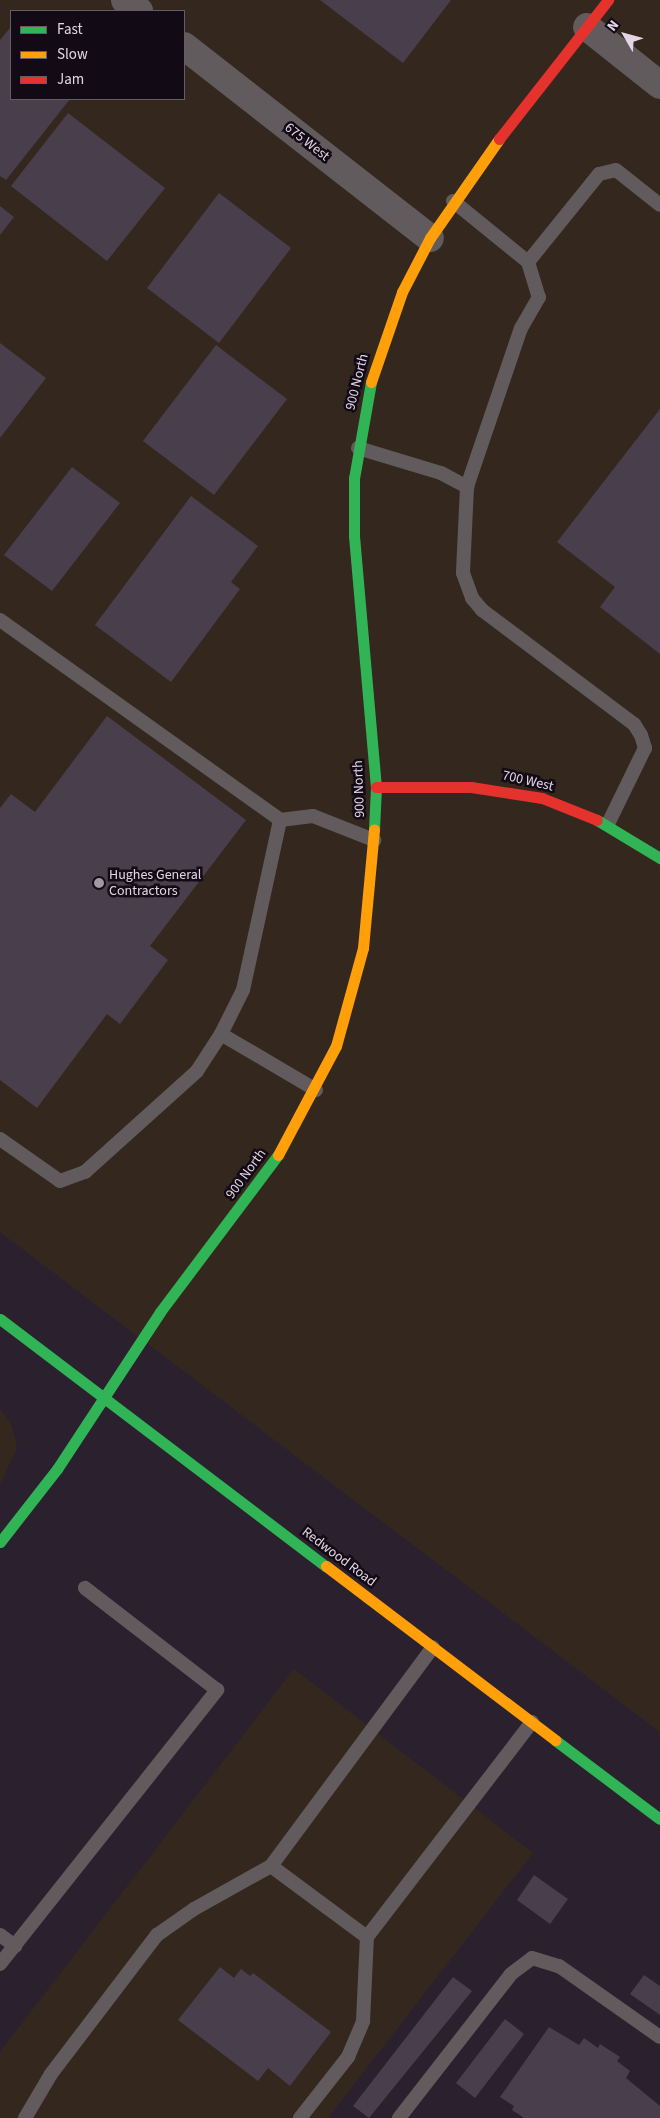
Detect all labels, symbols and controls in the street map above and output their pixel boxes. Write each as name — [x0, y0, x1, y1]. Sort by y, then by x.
legend — [10, 10, 185, 100]
north arrow — [600, 10, 650, 60]
text: N — [602, 16, 624, 36]
text: Fast — [57, 19, 83, 40]
text: Slow — [57, 44, 88, 65]
text: Jam — [57, 69, 84, 90]
street label: 675 West — [281, 119, 333, 165]
street label: 900 North — [342, 352, 372, 412]
street label: 900 North — [350, 760, 368, 818]
street label: 700 West — [501, 767, 555, 795]
place label: Hughes General Contractors — [109, 867, 201, 900]
marker: Hughes General Contractors — [93, 877, 105, 889]
street label: 900 North — [222, 1146, 270, 1202]
street label: Redwood Road — [299, 1524, 379, 1590]

